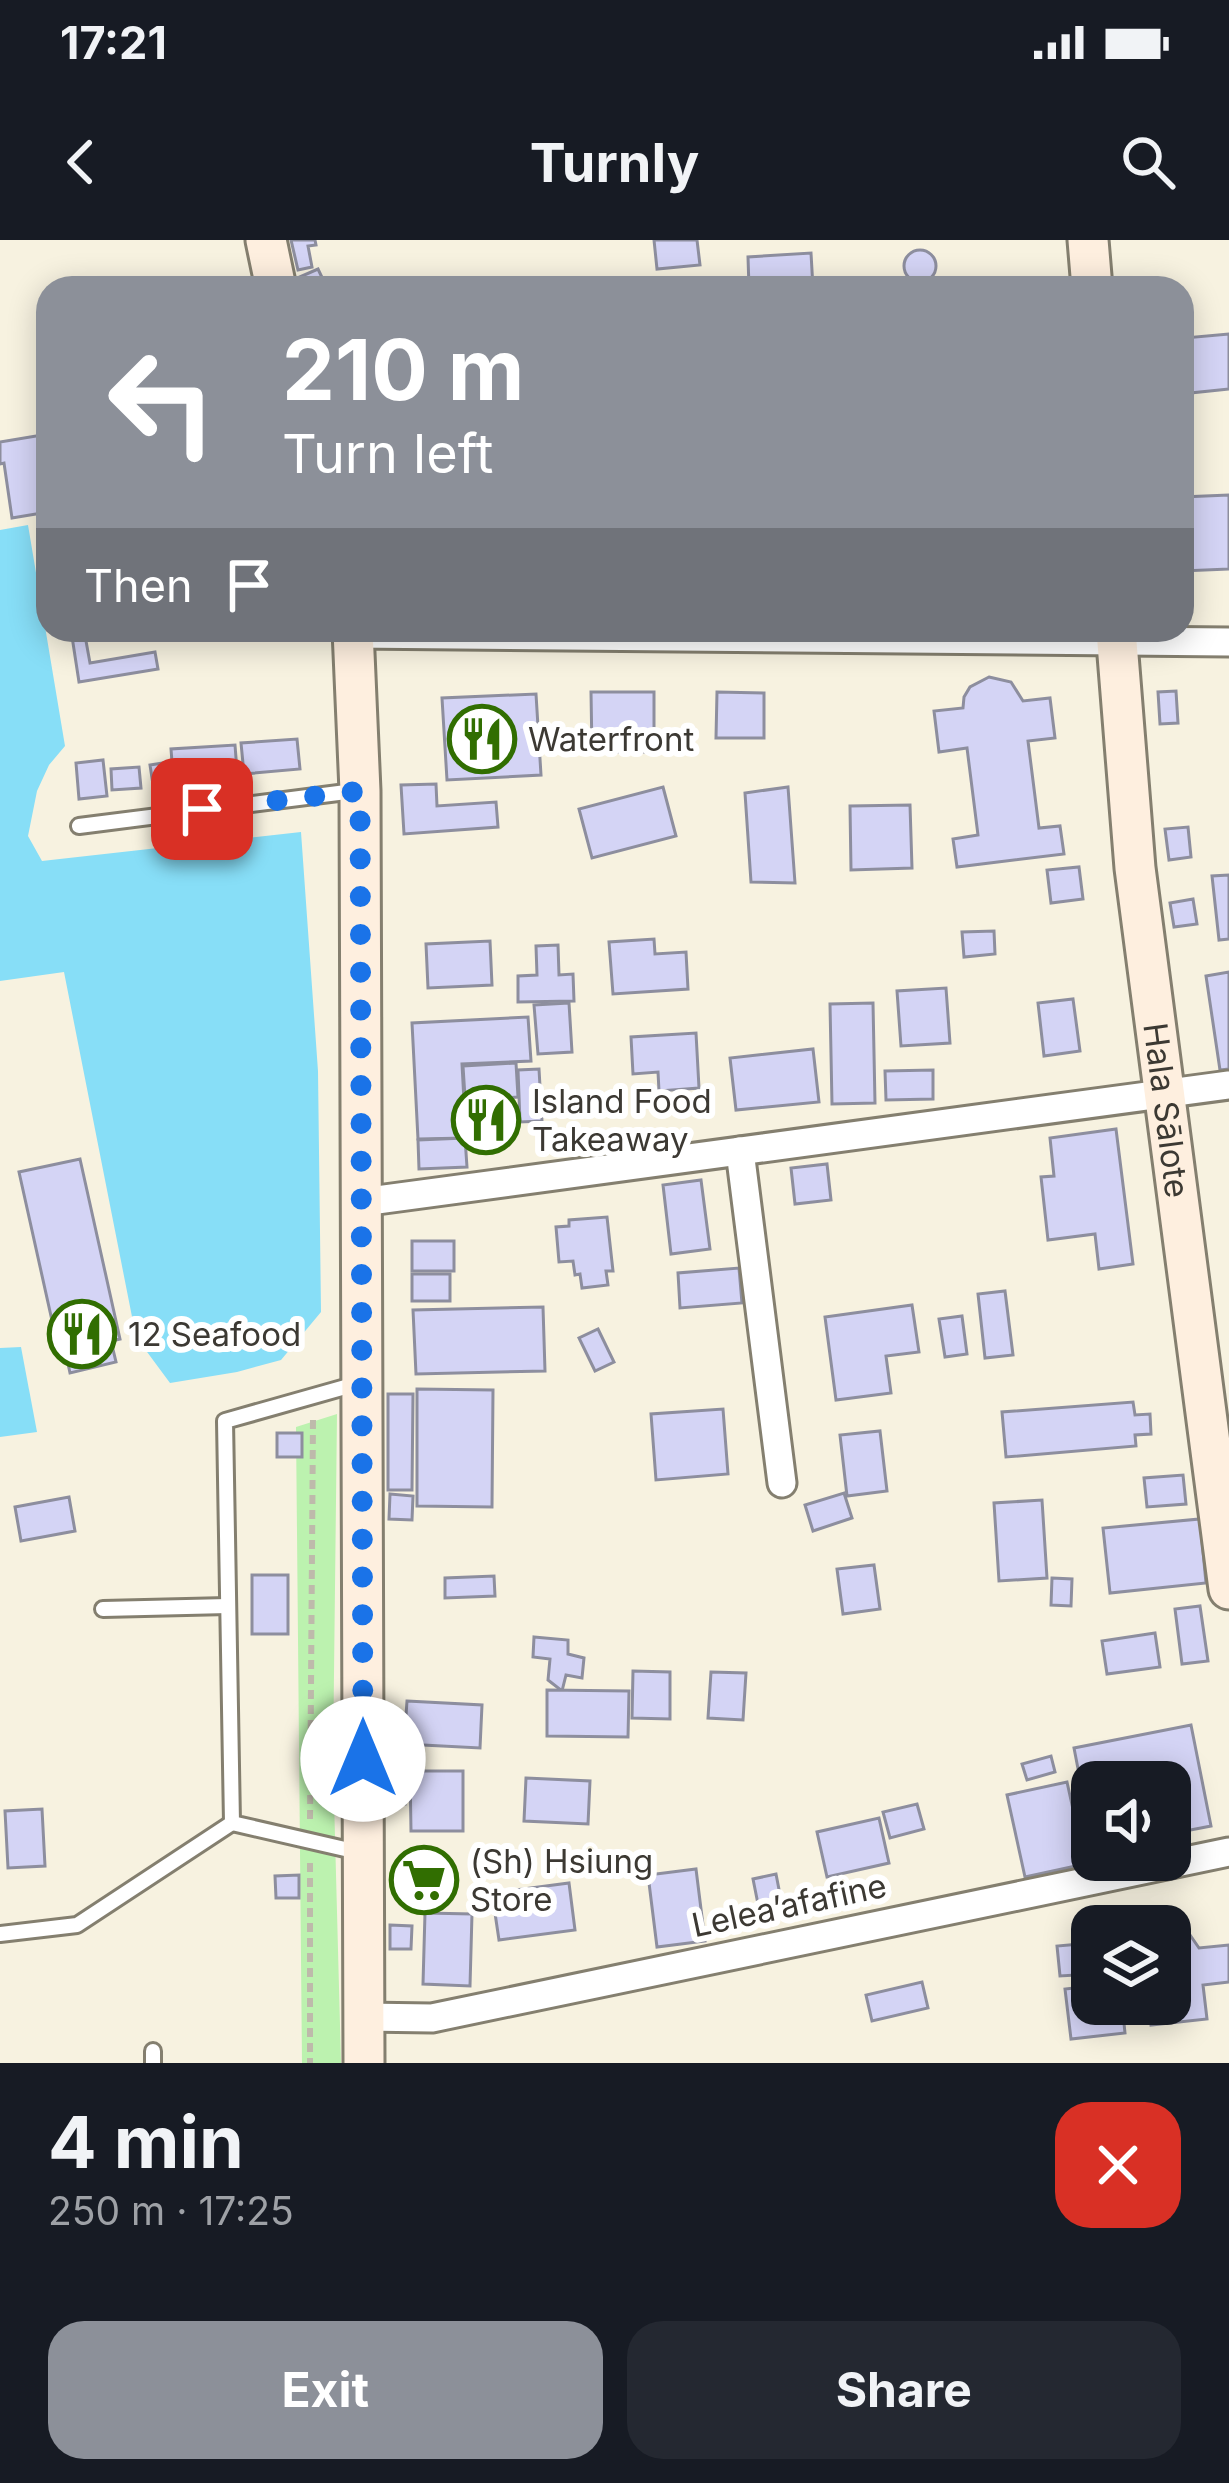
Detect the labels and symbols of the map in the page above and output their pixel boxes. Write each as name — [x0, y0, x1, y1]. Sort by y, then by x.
restaurant icon: Waterfront — [447, 704, 517, 774]
place label: Waterfront — [528, 719, 694, 759]
pin — [151, 758, 253, 860]
street label: Hala Sālote — [1135, 1020, 1198, 1200]
place label: Island Food Takeaway — [532, 1081, 712, 1159]
restaurant icon: Island Food Takeaway — [451, 1085, 521, 1155]
restaurant icon: 12 Seafood — [47, 1299, 117, 1369]
place label: 12 Seafood — [128, 1314, 301, 1354]
position arrow — [300, 1696, 426, 1822]
place label: (Sh) Hsiung Store — [470, 1841, 653, 1919]
supermarket icon: (Sh) Hsiung Store — [389, 1845, 459, 1915]
street label: Lelea’afafine — [688, 1865, 890, 1945]

